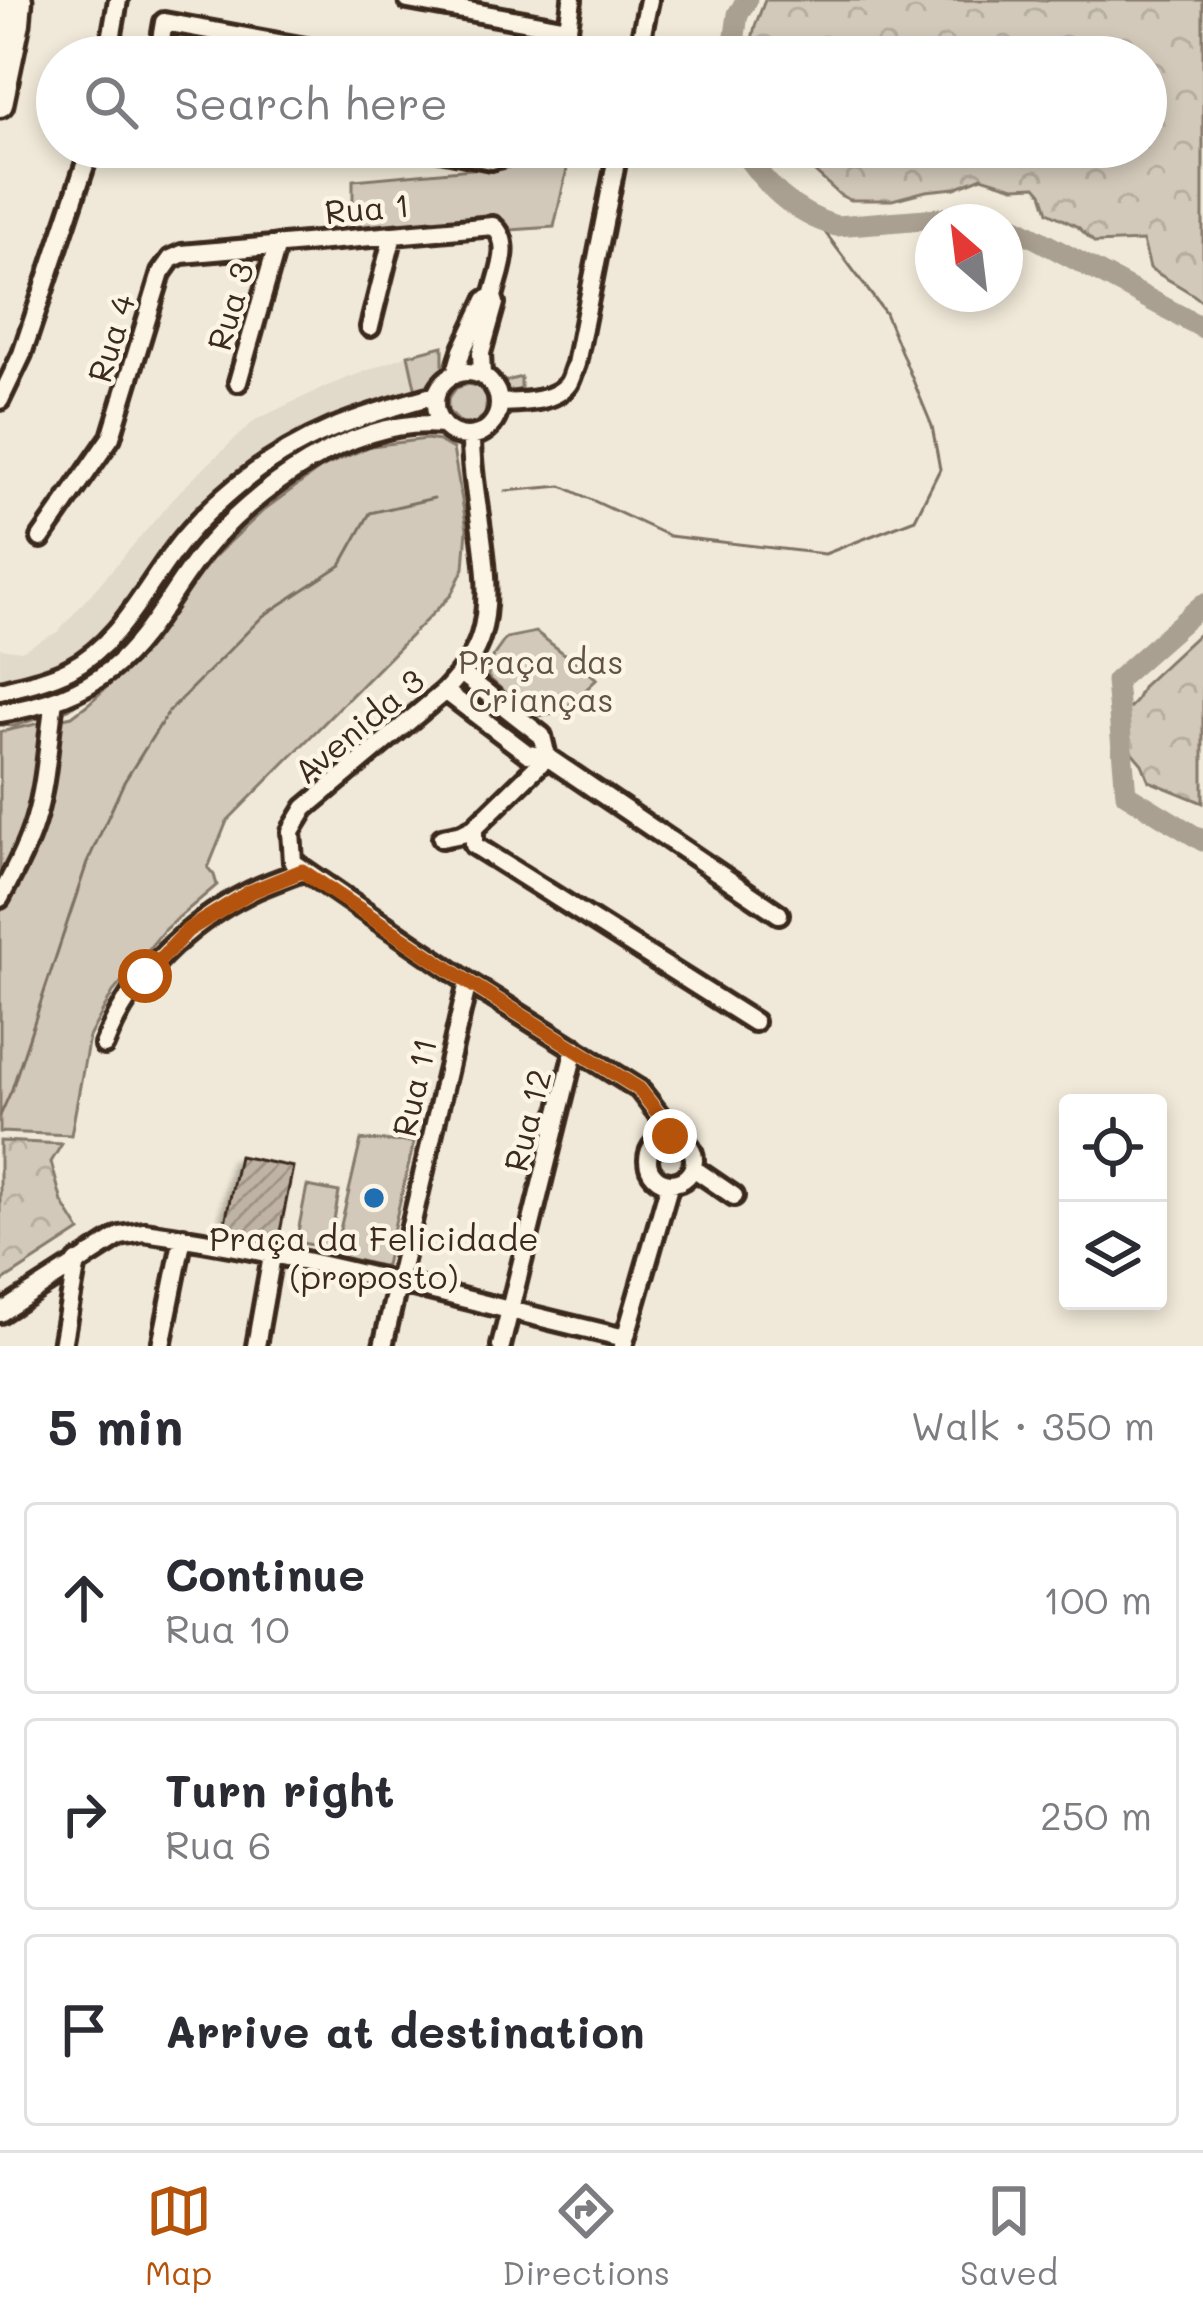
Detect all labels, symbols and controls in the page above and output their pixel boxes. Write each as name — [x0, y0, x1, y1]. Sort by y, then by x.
search box — [36, 36, 1167, 168]
icon: search — [78, 69, 144, 135]
text: Search here — [174, 73, 448, 131]
street label: Rua 1 — [323, 182, 411, 232]
north arrow — [915, 204, 1023, 312]
street label: Rua 3 — [196, 257, 262, 355]
street label: Rua 4 — [76, 288, 144, 387]
park label: Praça das Crianças — [458, 639, 624, 720]
street label: Avenida 3 — [284, 658, 432, 792]
route start — [118, 949, 172, 1003]
street label: Rua 11 — [381, 1034, 445, 1140]
street label: Rua 12 — [493, 1065, 559, 1175]
map controls — [1059, 1094, 1167, 1310]
button: locate — [1059, 1094, 1167, 1202]
route end — [643, 1109, 697, 1163]
marker: Praça da Felicidade (proposto) — [361, 1185, 387, 1211]
button: layers — [1059, 1202, 1167, 1310]
place label: Praça da Felicidade (proposto) — [209, 1216, 539, 1297]
text: 5 min — [48, 1391, 183, 1458]
text: Walk · 350 m — [911, 1399, 1155, 1450]
text: Continue — [165, 1544, 365, 1602]
icon: ahead — [51, 1565, 117, 1631]
text: 100 m — [1043, 1573, 1152, 1624]
text: Rua 10 — [165, 1602, 290, 1653]
text: Turn right — [165, 1760, 394, 1818]
icon: right — [51, 1781, 117, 1847]
text: 250 m — [1040, 1789, 1152, 1840]
text: Rua 6 — [165, 1818, 272, 1869]
icon: arrive — [51, 1997, 117, 2063]
text: Arrive at destination — [165, 2001, 645, 2059]
tab: Map — [145, 2178, 212, 2293]
tab: Directions — [502, 2178, 670, 2293]
tab: Saved — [960, 2178, 1058, 2293]

